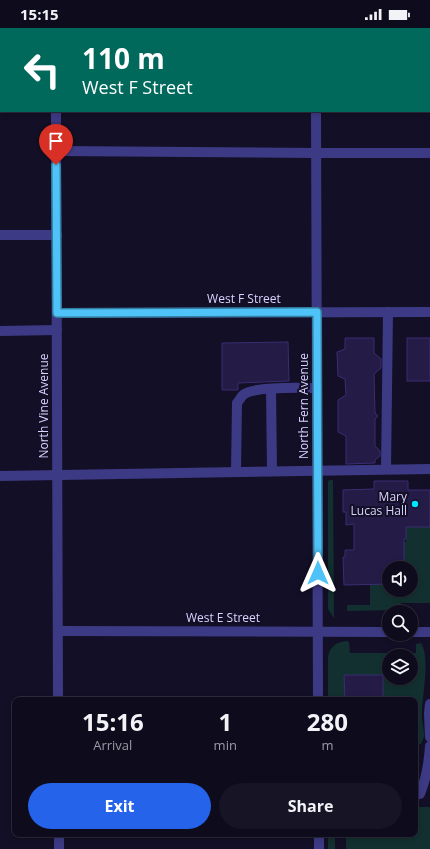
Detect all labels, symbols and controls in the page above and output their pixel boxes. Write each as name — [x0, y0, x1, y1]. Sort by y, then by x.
text: 15:15 — [20, 4, 59, 24]
text: 110 m — [82, 39, 165, 77]
icon: left — [16, 44, 68, 96]
text: West F Street — [82, 75, 193, 99]
pin — [39, 124, 73, 165]
icon: arrive — [45, 130, 67, 152]
street label: West F Street — [207, 290, 281, 307]
street label: North Vine Avenue — [35, 353, 52, 459]
street label: North Fern Avenue — [295, 353, 312, 459]
place label: Mary Lucas Hall — [351, 488, 408, 519]
marker: Mary Lucas Hall — [410, 499, 420, 509]
position arrow — [297, 552, 339, 594]
map controls — [382, 561, 418, 685]
button: sound — [382, 561, 418, 597]
button: search — [382, 605, 418, 641]
street label: West E Street — [186, 609, 260, 626]
button: layers — [382, 649, 418, 685]
text: 15:16 — [82, 705, 144, 738]
text: 1 — [218, 705, 232, 738]
text: 280 — [307, 705, 348, 738]
text: Arrival — [93, 736, 132, 754]
text: min — [214, 736, 237, 754]
text: m — [321, 736, 333, 754]
button: Exit — [28, 783, 211, 829]
button: Share — [219, 783, 402, 829]

